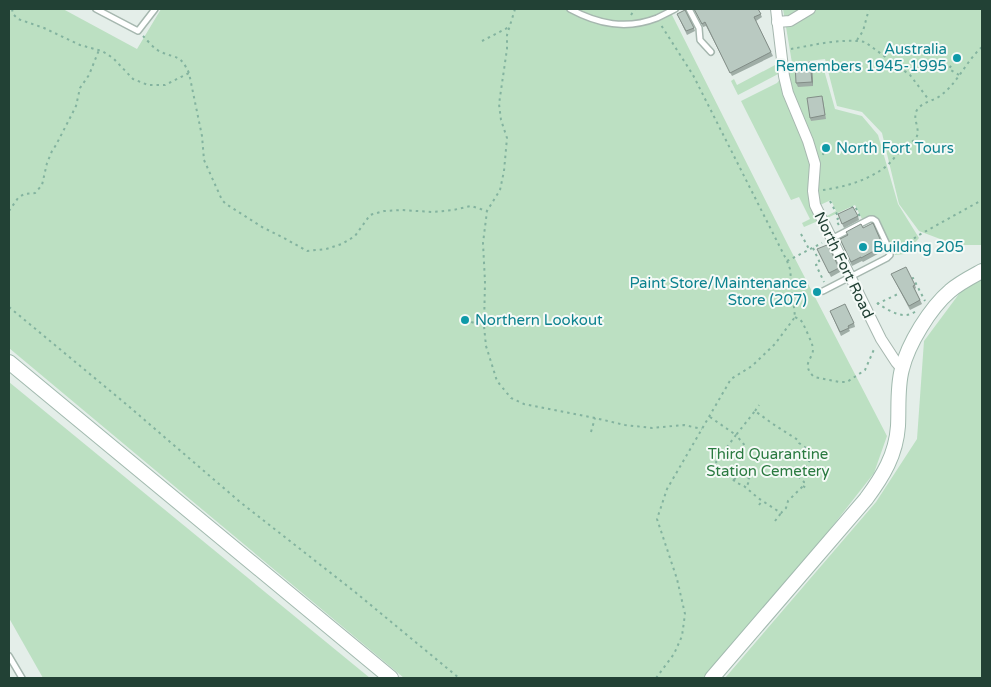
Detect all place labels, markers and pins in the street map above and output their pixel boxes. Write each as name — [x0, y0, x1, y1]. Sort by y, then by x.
place label: Australia Remembers 1945-1995 — [776, 40, 947, 75]
marker: Australia Remembers 1945-1995 — [951, 52, 963, 64]
place label: North Fort Tours — [836, 139, 954, 157]
marker: North Fort Tours — [820, 142, 832, 154]
place label: Building 205 — [873, 238, 964, 256]
marker: Building 205 — [857, 241, 869, 253]
place label: Paint Store/Maintenance Store (207) — [629, 274, 807, 309]
marker: Paint Store/Maintenance Store (207) — [811, 286, 823, 298]
place label: Northern Lookout — [475, 311, 603, 329]
marker: Northern Lookout — [459, 314, 471, 326]

